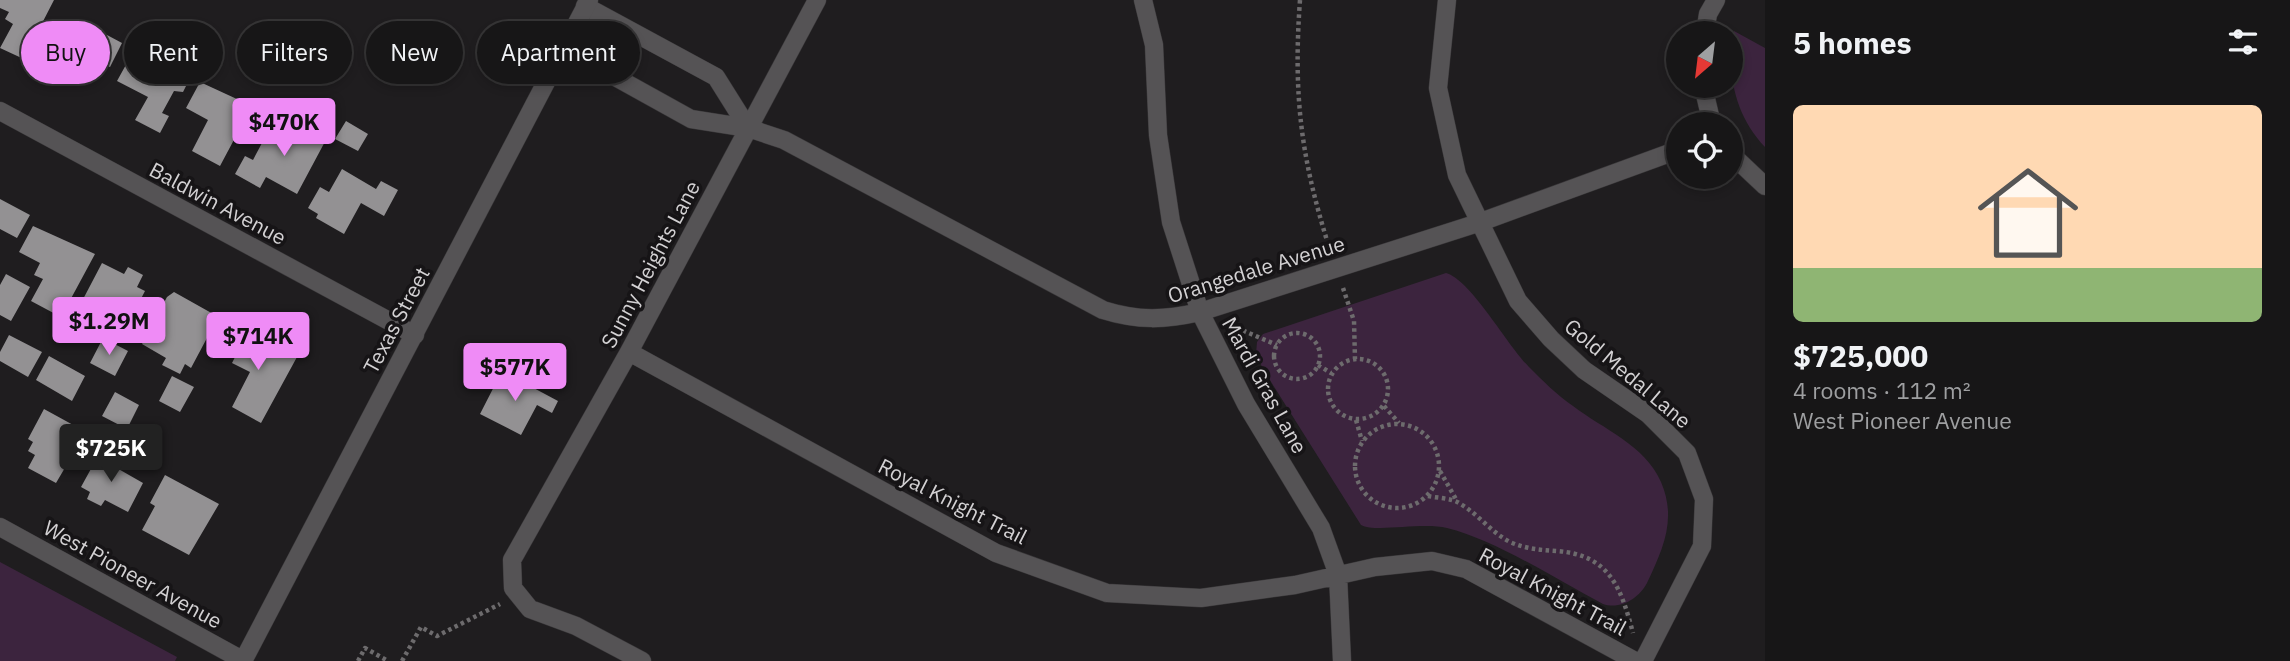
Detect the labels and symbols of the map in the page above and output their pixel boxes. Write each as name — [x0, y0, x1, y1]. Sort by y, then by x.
north arrow — [1666, 21, 1743, 98]
pin: $470K — [235, 99, 333, 158]
street label: Baldwin Avenue — [145, 155, 291, 251]
street label: Sunny Heights Lane — [594, 175, 706, 353]
street label: Orangedale Avenue — [1164, 229, 1348, 309]
street label: Texas Street — [356, 262, 436, 378]
pin: $1.29M — [52, 298, 166, 357]
pin: $714K — [209, 312, 307, 372]
street label: Mardi Gras Lane — [1216, 312, 1314, 458]
street label: Gold Medal Lane — [1559, 312, 1697, 434]
pin: $577K — [466, 344, 564, 403]
pin: $725K — [62, 424, 160, 484]
street label: Royal Knight Trail — [874, 451, 1032, 551]
street label: West Pioneer Avenue — [39, 513, 227, 635]
street label: Royal Knight Trail — [1474, 540, 1632, 642]

